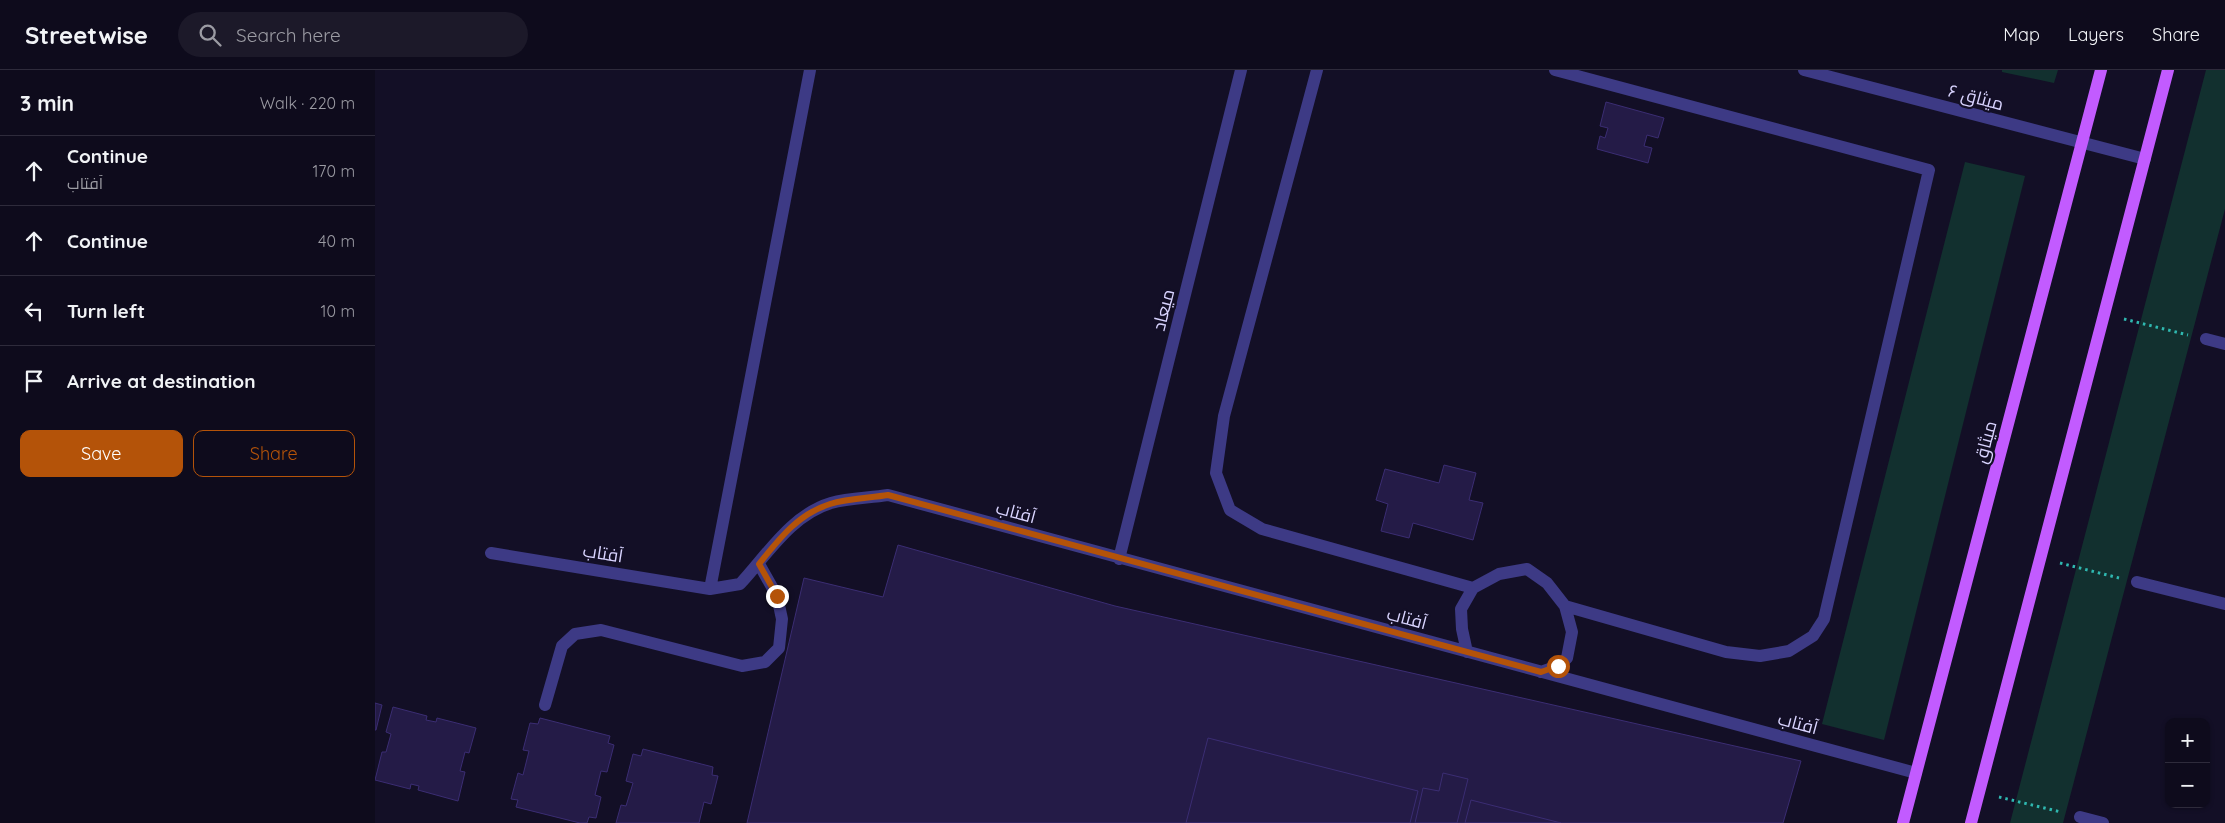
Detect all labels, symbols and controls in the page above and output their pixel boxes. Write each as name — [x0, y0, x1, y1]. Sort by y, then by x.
search box — [178, 12, 528, 57]
text: Streetwise — [25, 20, 148, 50]
icon: search — [196, 21, 224, 49]
text: Search here — [236, 23, 341, 47]
text: Map — [2003, 23, 2040, 46]
text: Layers — [2068, 23, 2124, 46]
text: Share — [2152, 23, 2200, 46]
street label: میثاق ۶ — [1945, 79, 2006, 116]
text: 3 min — [20, 90, 74, 116]
text: Walk · 220 m — [260, 93, 355, 113]
text: Continue — [67, 144, 148, 168]
icon: ahead — [20, 157, 48, 185]
text: 170 m — [312, 161, 355, 181]
text: آفتاب — [67, 173, 103, 193]
icon: ahead — [20, 227, 48, 255]
text: Continue — [67, 229, 148, 253]
text: 40 m — [318, 231, 355, 251]
street label: میعاد — [1147, 287, 1179, 333]
icon: left — [20, 297, 48, 325]
text: Turn left — [67, 299, 145, 323]
text: 10 m — [321, 301, 355, 321]
icon: arrive — [20, 367, 48, 395]
text: Arrive at destination — [67, 369, 256, 393]
street label: میثاق — [1968, 418, 2003, 466]
button: Save — [20, 430, 183, 477]
button: Share — [193, 430, 355, 477]
street label: آفتاب — [993, 496, 1039, 528]
street label: آفتاب — [581, 538, 625, 568]
route end — [766, 585, 789, 608]
street label: آفتاب — [1384, 602, 1430, 634]
route start — [1547, 655, 1570, 678]
street label: آفتاب — [1775, 707, 1821, 739]
map controls — [2165, 718, 2210, 808]
button: + — [2165, 718, 2210, 763]
button: − — [2165, 763, 2210, 808]

